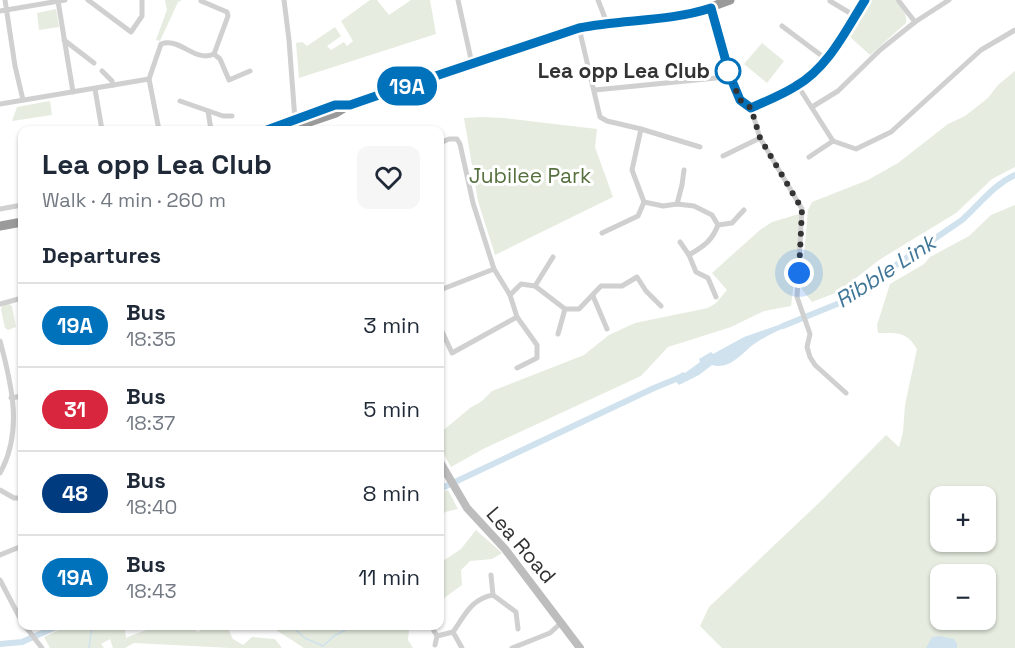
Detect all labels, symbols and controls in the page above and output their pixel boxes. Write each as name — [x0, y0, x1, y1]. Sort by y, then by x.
place label: Lea opp Lea Club — [538, 57, 710, 84]
marker: Lea opp Lea Club — [715, 58, 741, 84]
line badge: 19A — [372, 66, 442, 106]
text: 19A — [389, 73, 425, 100]
text: Lea opp Lea Club — [42, 146, 272, 182]
button: heart — [357, 146, 420, 209]
park label: Jubilee Park — [469, 162, 591, 189]
text: Walk · 4 min · 260 m — [42, 187, 226, 213]
water label: Ribble Link — [829, 227, 942, 314]
text: Departures — [42, 241, 161, 269]
your location — [784, 258, 814, 288]
text: Bus — [126, 298, 166, 326]
text: 3 min — [363, 311, 420, 339]
text: 19A — [57, 312, 93, 339]
text: 18:35 — [126, 326, 176, 352]
text: Bus — [126, 382, 166, 410]
text: 5 min — [363, 395, 420, 423]
text: 31 — [64, 396, 86, 423]
text: 18:37 — [126, 410, 175, 436]
text: Bus — [126, 466, 166, 494]
text: 8 min — [363, 479, 420, 507]
text: 48 — [62, 480, 88, 507]
map controls — [930, 486, 996, 630]
button: + — [930, 486, 996, 552]
text: 18:40 — [126, 494, 177, 520]
street label: Lea Road — [481, 501, 562, 589]
text: Bus — [126, 550, 166, 578]
text: 11 min — [358, 563, 420, 591]
text: 19A — [57, 564, 93, 591]
button: − — [930, 564, 996, 630]
text: 18:43 — [126, 578, 176, 604]

